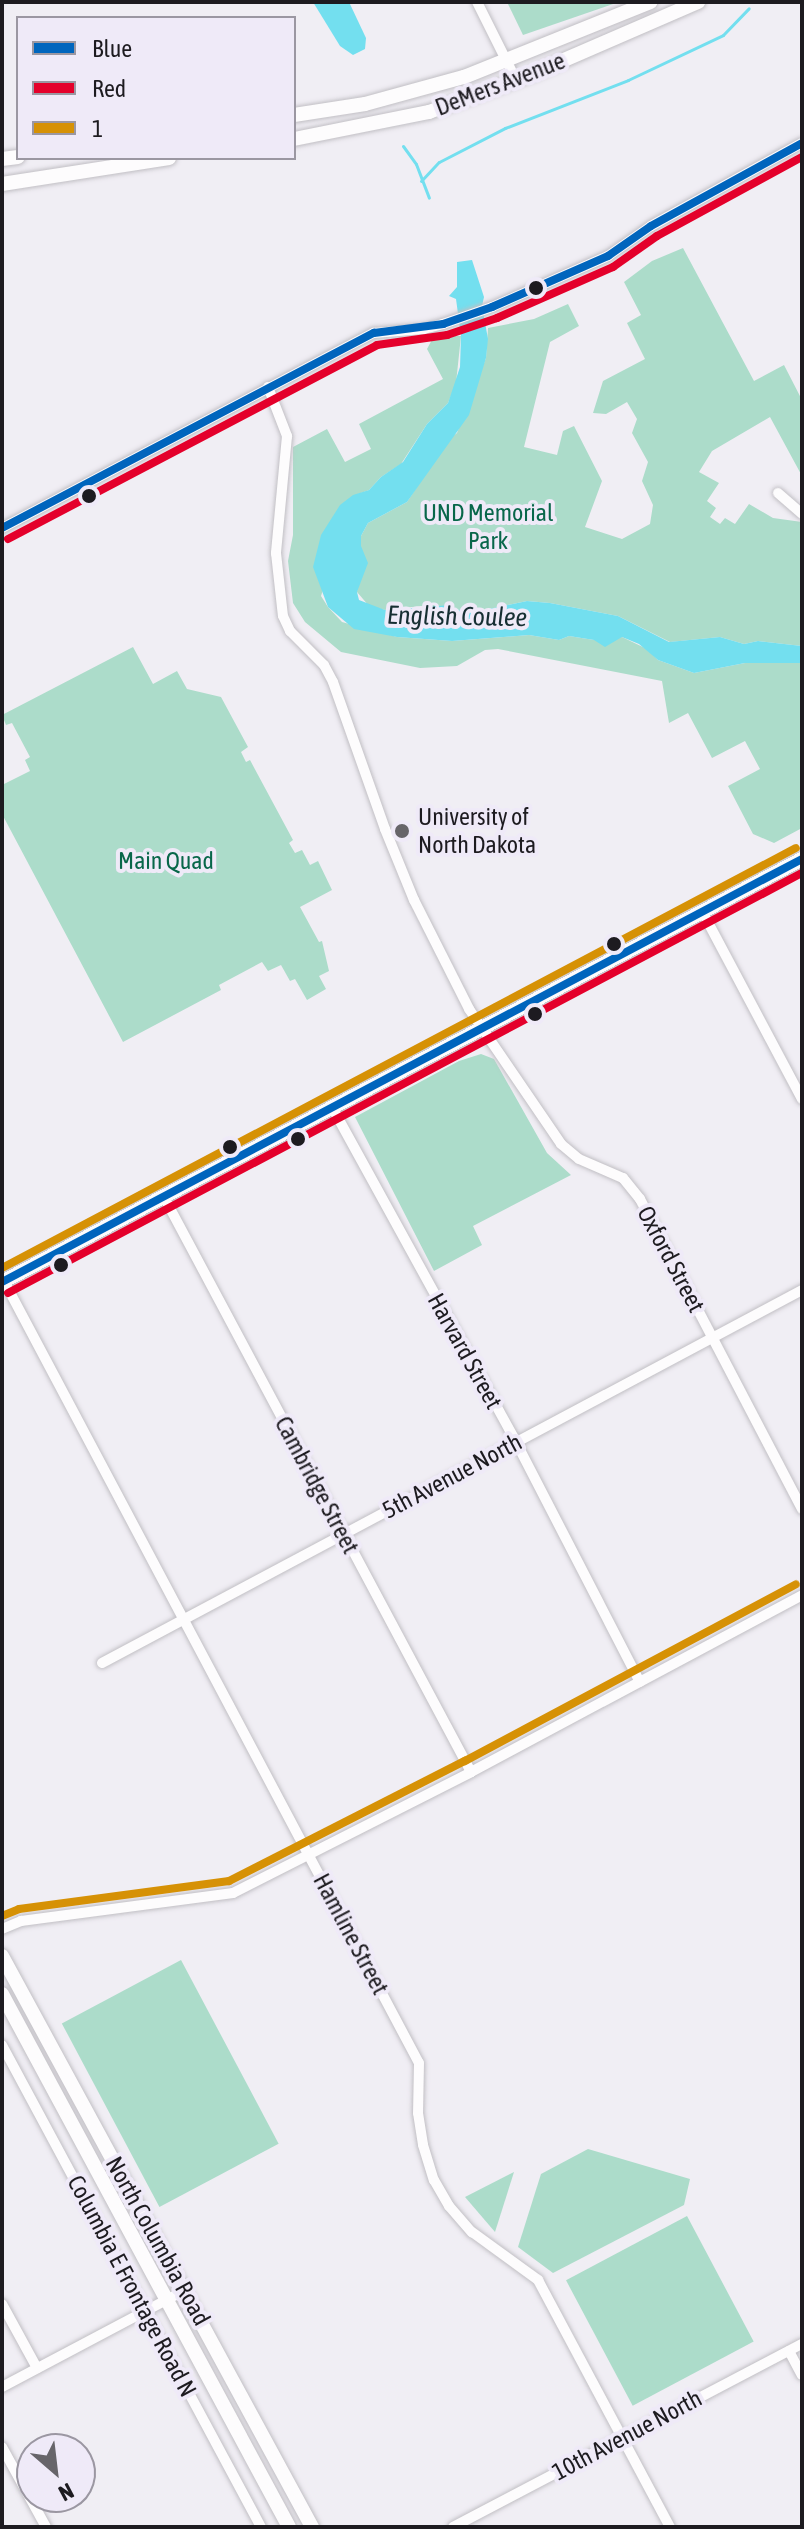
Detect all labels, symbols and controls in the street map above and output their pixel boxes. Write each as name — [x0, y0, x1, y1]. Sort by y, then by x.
legend — [16, 16, 296, 160]
text: Blue — [92, 35, 132, 62]
street label: DeMers Avenue — [431, 46, 569, 122]
text: Red — [92, 75, 126, 102]
text: 1 — [92, 115, 103, 142]
unlabelled marker — [528, 280, 544, 296]
unlabelled marker — [81, 488, 97, 504]
park label: UND Memorial Park — [423, 499, 553, 555]
water label: English Coulee — [387, 600, 527, 634]
place label: University of North Dakota — [418, 803, 536, 859]
marker: University of North Dakota — [393, 822, 411, 840]
park label: Main Quad — [118, 847, 214, 875]
unlabelled marker — [606, 936, 622, 952]
unlabelled marker — [527, 1006, 543, 1022]
unlabelled marker — [290, 1131, 306, 1147]
unlabelled marker — [222, 1139, 238, 1155]
street label: Oxford Street — [631, 1201, 711, 1317]
unlabelled marker — [53, 1257, 69, 1273]
street label: Harvard Street — [422, 1288, 508, 1414]
street label: Cambridge Street — [269, 1411, 365, 1559]
street label: 5th Avenue North — [377, 1427, 527, 1525]
street label: Hamline Street — [307, 1869, 395, 1999]
street label: North Columbia Road — [100, 2152, 216, 2330]
street label: Columbia E Frontage Road N — [61, 2170, 203, 2402]
street label: 10th Avenue North — [547, 2384, 707, 2486]
north arrow — [16, 2433, 96, 2513]
text: N — [54, 2478, 78, 2507]

